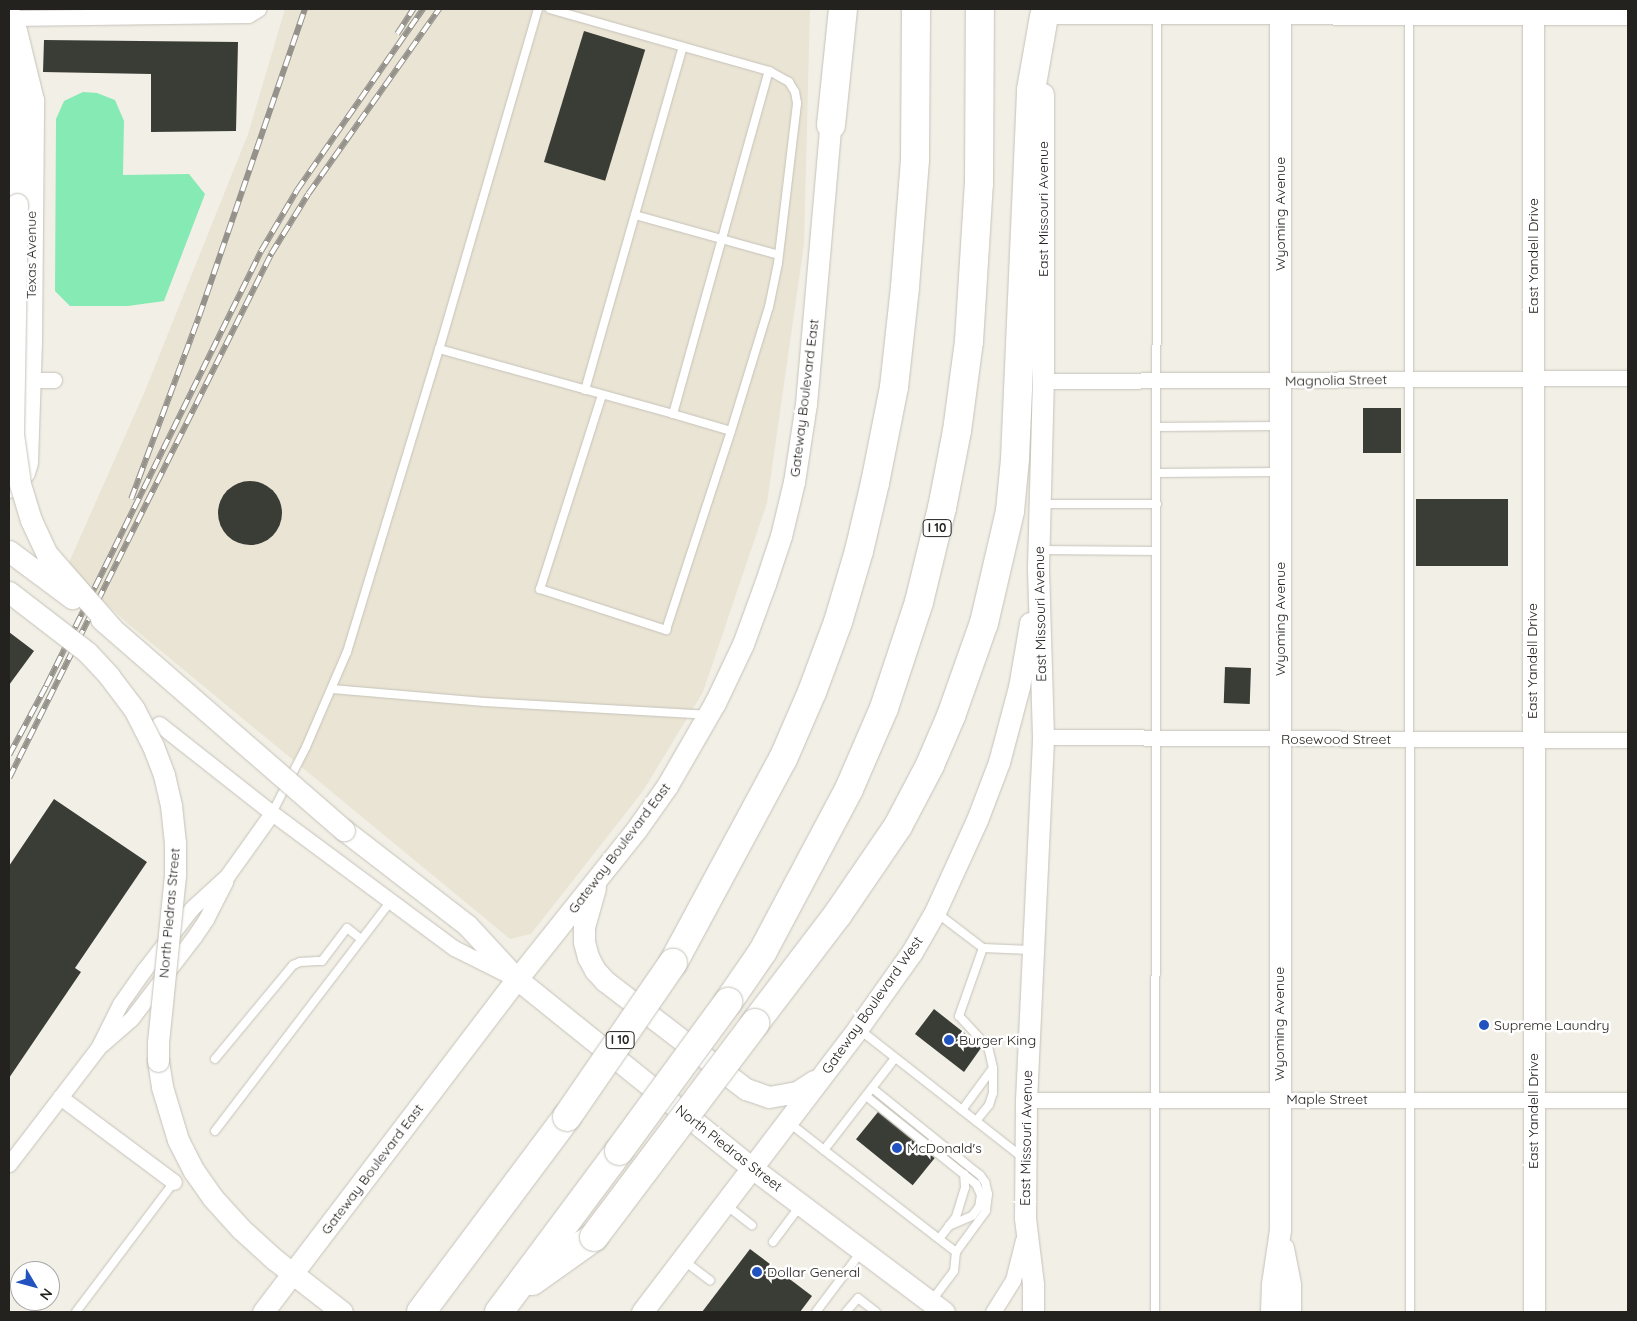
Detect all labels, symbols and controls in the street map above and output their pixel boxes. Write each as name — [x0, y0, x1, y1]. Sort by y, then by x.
street label: East Missouri Avenue — [1035, 141, 1051, 277]
street label: Wyoming Avenue — [1272, 157, 1288, 271]
street label: East Yandell Drive — [1525, 198, 1541, 314]
street label: Texas Avenue — [23, 211, 39, 299]
street label: Gateway Boulevard East — [786, 318, 822, 478]
street label: Magnolia Street — [1285, 371, 1387, 389]
road number: I 10 — [922, 518, 952, 538]
street label: East Missouri Avenue — [1030, 546, 1050, 682]
street label: Wyoming Avenue — [1272, 562, 1288, 676]
street label: East Yandell Drive — [1524, 603, 1540, 719]
street label: Rosewood Street — [1281, 731, 1391, 747]
street label: Gateway Boulevard East — [564, 779, 674, 917]
street label: North Piedras Street — [155, 847, 183, 979]
street label: Gateway Boulevard West — [818, 933, 926, 1077]
street label: Wyoming Avenue — [1271, 967, 1287, 1081]
place label: Supreme Laundry — [1494, 1017, 1609, 1033]
marker: Supreme Laundry — [1478, 1019, 1490, 1031]
road number: I 10 — [605, 1030, 635, 1050]
place label: Burger King — [959, 1032, 1036, 1048]
marker: Burger King — [943, 1034, 955, 1046]
street label: East Yandell Drive — [1525, 1053, 1541, 1169]
street label: East Missouri Avenue — [1016, 1070, 1036, 1206]
street label: Maple Street — [1286, 1091, 1368, 1107]
street label: Gateway Boulevard East — [317, 1100, 427, 1238]
street label: North Piedras Street — [672, 1101, 786, 1195]
place label: McDonald's — [907, 1140, 982, 1156]
marker: McDonald's — [891, 1142, 903, 1154]
north arrow — [10, 1261, 60, 1311]
place label: Dollar General — [767, 1264, 860, 1280]
marker: Dollar General — [751, 1266, 763, 1278]
text: N — [36, 1285, 56, 1304]

